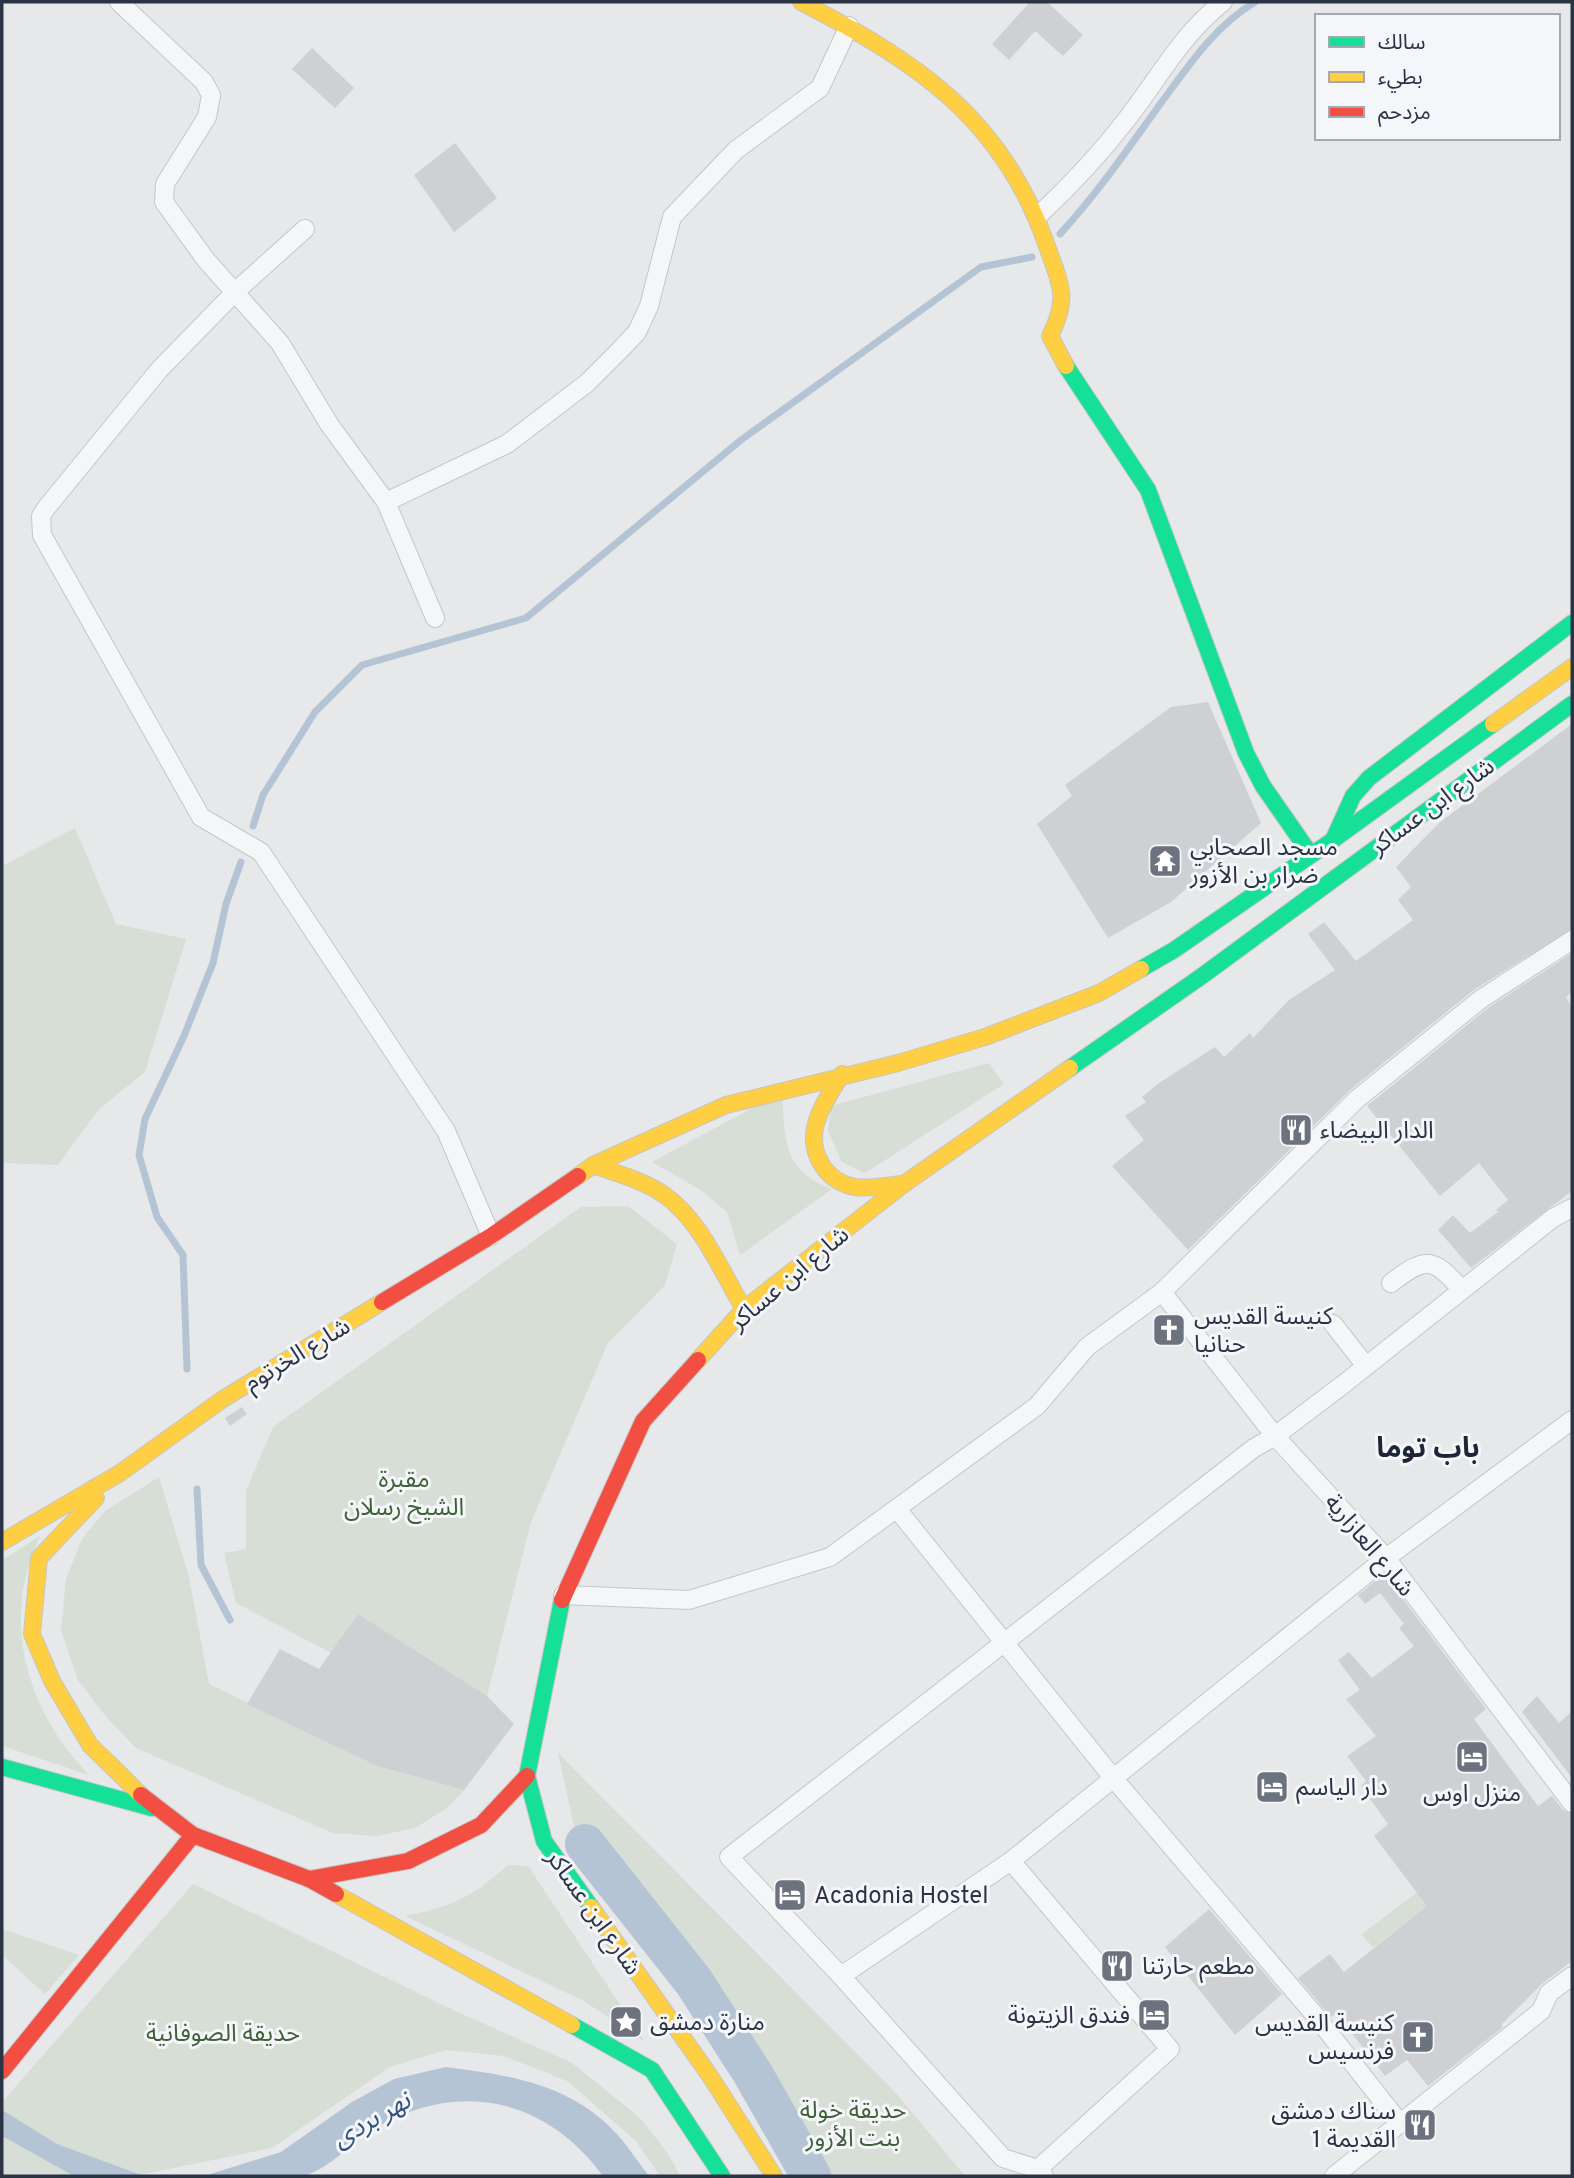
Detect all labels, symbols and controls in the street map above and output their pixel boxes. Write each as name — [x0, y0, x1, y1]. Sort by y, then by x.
legend — [1315, 14, 1560, 140]
text: سالك — [1378, 30, 1425, 57]
text: بطيء — [1378, 65, 1423, 93]
text: مزدحم — [1378, 100, 1431, 127]
street label: شارع ابن عساكر — [1364, 752, 1501, 863]
place label: مسجد الصحابي ضرار بن الأزور — [1189, 834, 1338, 892]
temple icon: مسجد الصحابي ضرار بن الأزور — [1146, 842, 1184, 880]
restaurant icon: الدار البيضاء — [1277, 1111, 1315, 1149]
place label: الدار البيضاء — [1320, 1117, 1434, 1147]
street label: شارع ابن عساكر — [724, 1221, 856, 1339]
place label: كنيسة القديس حنانيا — [1194, 1303, 1334, 1361]
church icon: كنيسة القديس حنانيا — [1150, 1311, 1188, 1349]
street label: شارع الخرتوم — [239, 1312, 357, 1400]
district label: باب توما — [1376, 1432, 1480, 1468]
park label: مقبرة الشيخ رسلان — [344, 1466, 464, 1524]
street label: شارع العازارية — [1317, 1489, 1420, 1604]
hotel icon: منزل اوس — [1453, 1738, 1491, 1776]
hotel icon: دار الياسم — [1253, 1768, 1291, 1806]
place label: دار الياسم — [1296, 1774, 1388, 1804]
place label: منزل اوس — [1423, 1780, 1521, 1810]
street label: شارع ابن عساكر — [537, 1844, 647, 1982]
hotel icon: Acadonia Hostel — [771, 1876, 809, 1914]
place label: Acadonia Hostel — [814, 1882, 988, 1912]
restaurant icon: مطعم حارتنا — [1098, 1947, 1136, 1985]
place label: مطعم حارتنا — [1142, 1953, 1255, 1983]
hotel icon: فندق الزيتونة — [1135, 1996, 1173, 2034]
place label: فندق الزيتونة — [1008, 2002, 1130, 2032]
place icon: منارة دمشق — [607, 2003, 645, 2041]
place label: منارة دمشق — [650, 2009, 765, 2039]
place label: كنيسة القديس فرنسيس — [1255, 2010, 1395, 2068]
church icon: كنيسة القديس فرنسيس — [1399, 2018, 1437, 2056]
park label: حديقة الصوفانية — [146, 2020, 300, 2050]
water label: نهر بردى — [327, 2084, 419, 2157]
park label: حديقة خولة بنت الأزور — [800, 2097, 906, 2155]
place label: سناك دمشق القديمة 1 — [1271, 2098, 1396, 2156]
restaurant icon: سناك دمشق القديمة 1 — [1401, 2106, 1439, 2144]

